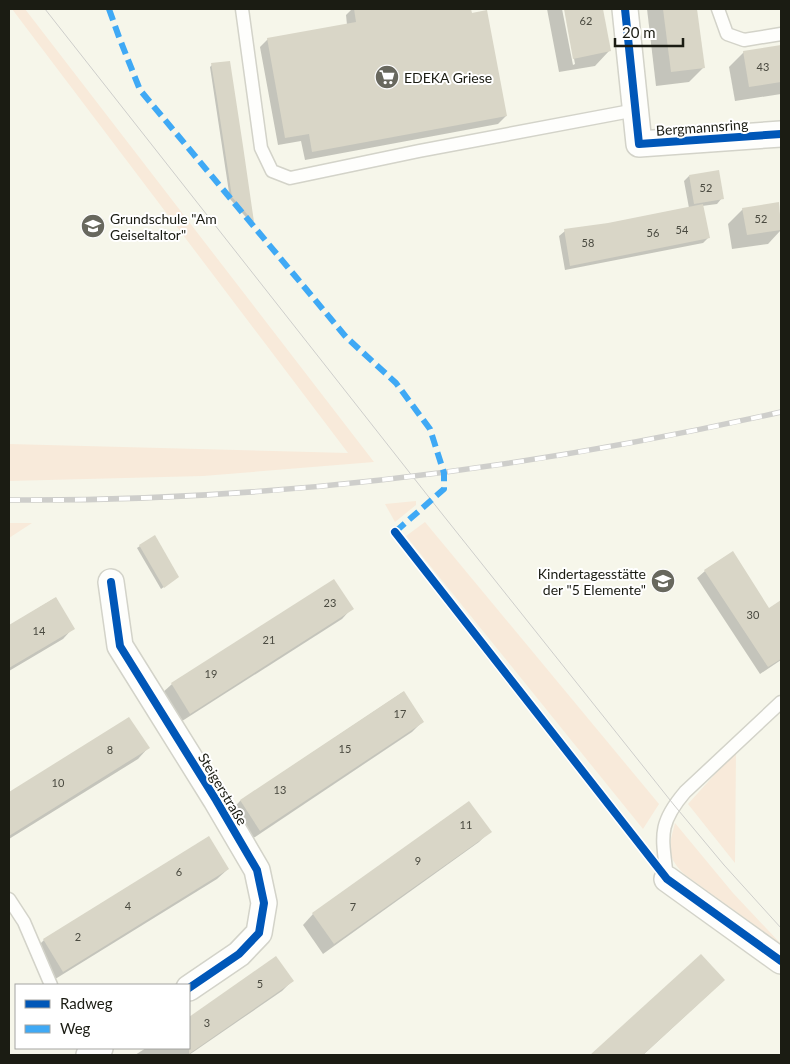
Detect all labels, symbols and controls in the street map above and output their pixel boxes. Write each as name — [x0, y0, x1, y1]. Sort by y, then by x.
house number: 62 — [580, 14, 592, 27]
scale bar — [615, 15, 682, 47]
text: 20 m — [622, 23, 656, 41]
house number: 43 — [757, 60, 769, 73]
supermarket icon: EDEKA Griese — [374, 64, 400, 90]
place label: EDEKA Griese — [404, 69, 492, 86]
street label: Bergmannsring — [655, 115, 749, 139]
house number: 52 — [700, 181, 712, 194]
place label: Grundschule "Am Geiseltaltor" — [110, 210, 217, 243]
house number: 52 — [755, 212, 767, 225]
school or university icon: Grundschule "Am Geiseltaltor" — [80, 213, 106, 239]
house number: 54 — [676, 223, 689, 236]
house number: 56 — [647, 226, 659, 239]
house number: 58 — [582, 236, 594, 249]
place label: Kindertagesstätte der "5 Elemente" — [538, 565, 646, 598]
school or university icon: Kindertagesstätte der "5 Elemente" — [650, 568, 676, 594]
house number: 23 — [324, 596, 336, 609]
house number: 30 — [747, 608, 760, 621]
house number: 14 — [33, 624, 46, 637]
house number: 21 — [263, 633, 275, 646]
house number: 19 — [205, 667, 217, 680]
house number: 17 — [394, 707, 406, 720]
house number: 15 — [339, 742, 351, 755]
house number: 8 — [107, 743, 113, 756]
street label: Steigerstraße — [195, 750, 251, 828]
house number: 10 — [52, 776, 65, 789]
house number: 13 — [274, 783, 286, 796]
house number: 11 — [460, 818, 472, 831]
house number: 9 — [415, 854, 421, 867]
house number: 6 — [176, 865, 182, 878]
house number: 4 — [125, 899, 132, 912]
house number: 7 — [350, 900, 356, 913]
house number: 2 — [75, 930, 81, 943]
house number: 5 — [257, 977, 263, 990]
legend — [15, 984, 190, 1049]
text: Radweg — [60, 994, 113, 1012]
house number: 3 — [204, 1016, 210, 1029]
text: Weg — [60, 1019, 91, 1037]

